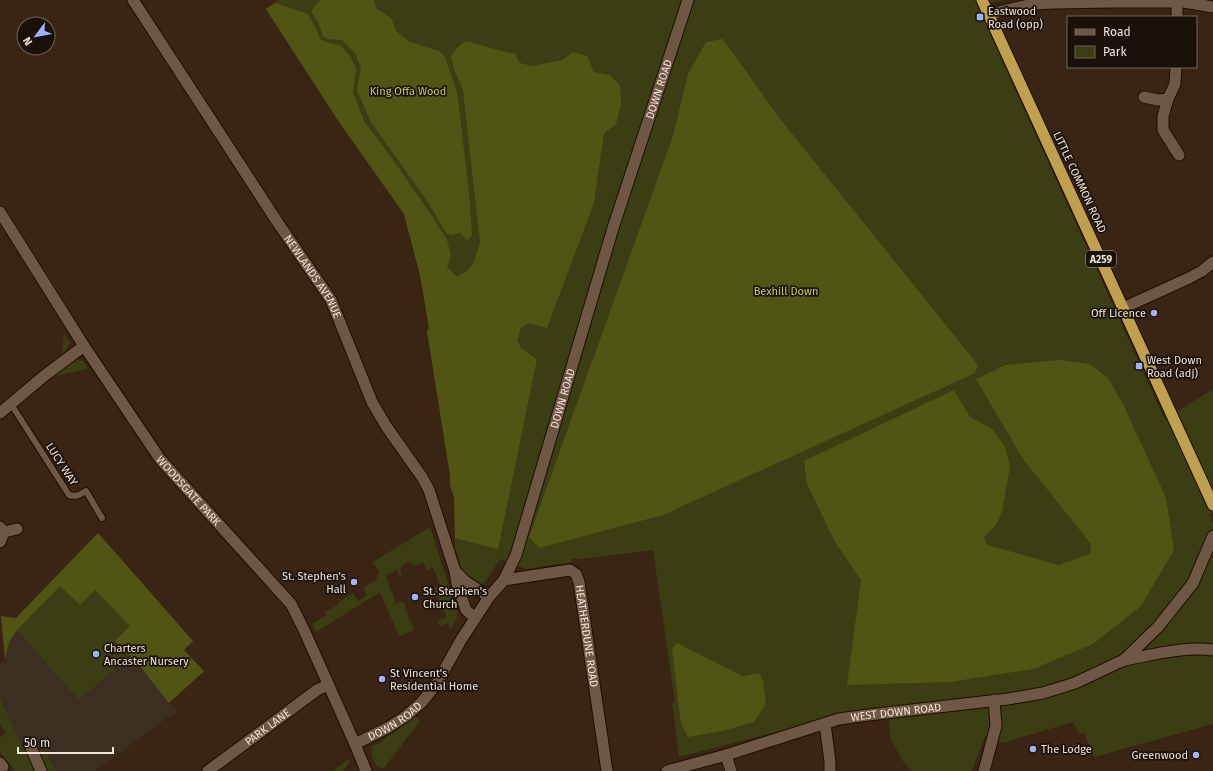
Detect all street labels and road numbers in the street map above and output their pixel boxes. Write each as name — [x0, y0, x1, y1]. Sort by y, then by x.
street label: DOWN ROAD — [643, 58, 675, 121]
street label: LITTLE COMMON ROAD — [1050, 129, 1109, 235]
street label: NEWLANDS AVENUE — [281, 232, 344, 320]
road number: A259 — [1086, 251, 1116, 267]
street label: DOWN ROAD — [548, 367, 578, 430]
street label: LUCY WAY — [43, 440, 80, 488]
street label: WOODSGATE PARK — [153, 453, 224, 529]
street label: HEATHERDUNE ROAD — [573, 584, 600, 688]
street label: DOWN ROAD — [366, 699, 425, 743]
street label: WEST DOWN ROAD — [850, 701, 942, 724]
street label: PARK LANE — [242, 706, 293, 748]

